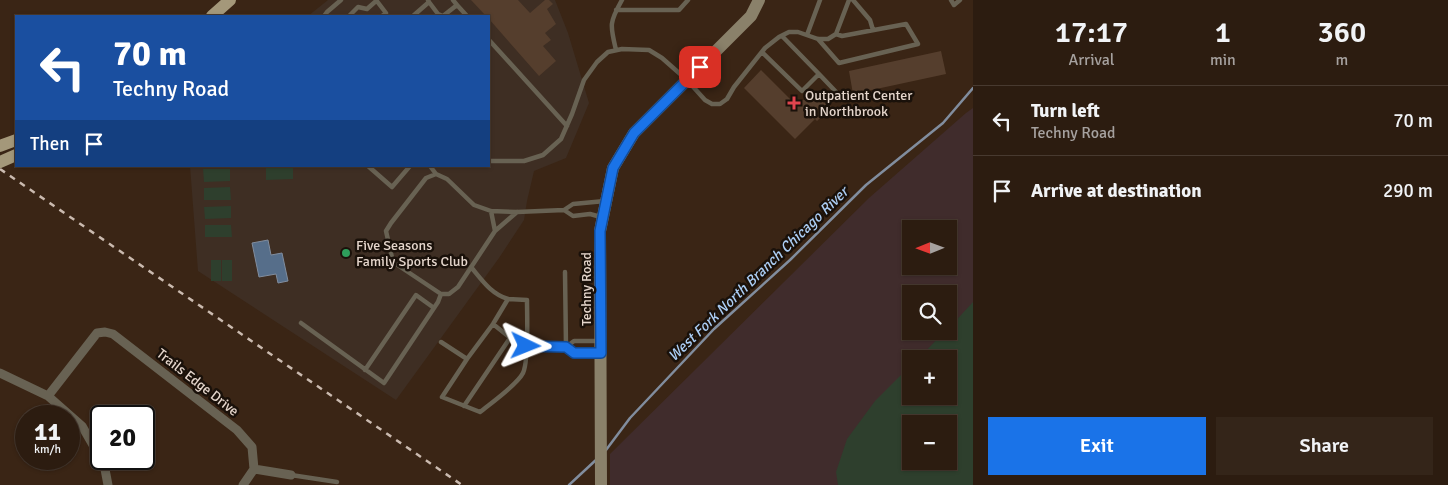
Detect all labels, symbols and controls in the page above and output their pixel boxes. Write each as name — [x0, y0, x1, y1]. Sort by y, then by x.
text: 17:17 — [1055, 14, 1128, 51]
text: 1 — [1215, 14, 1231, 51]
text: 360 — [1318, 14, 1366, 51]
text: 70 m — [113, 32, 187, 75]
icon: left — [30, 35, 95, 100]
pin — [679, 46, 721, 88]
text: Arrival — [1068, 50, 1114, 70]
text: min — [1210, 50, 1236, 70]
text: m — [1335, 50, 1348, 70]
icon: arrive — [686, 53, 714, 81]
text: Techny Road — [113, 75, 229, 102]
place label: Outpatient Center in Northbrook — [805, 87, 913, 120]
marker: Outpatient Center in Northbrook — [787, 96, 801, 110]
text: Turn left — [1031, 99, 1100, 123]
icon: left — [988, 107, 1016, 135]
text: 70 m — [1393, 109, 1433, 133]
text: Techny Road — [1031, 123, 1116, 143]
icon: arrive — [80, 130, 108, 158]
text: Then — [30, 132, 70, 156]
icon: arrive — [988, 177, 1016, 205]
text: Arrive at destination — [1031, 179, 1202, 203]
text: 290 m — [1383, 179, 1433, 203]
water label: West Fork North Branch Chicago River — [664, 181, 853, 365]
north arrow — [902, 220, 958, 275]
map controls — [902, 220, 957, 470]
place label: Five Seasons Family Sports Club — [356, 237, 468, 270]
marker: Five Seasons Family Sports Club — [340, 247, 352, 259]
street label: Techny Road — [578, 252, 595, 326]
button: search — [902, 285, 957, 340]
position arrow — [499, 319, 551, 371]
street label: Trails Edge Drive — [153, 345, 242, 420]
button: + — [902, 350, 957, 405]
speed limit sign: 20 — [90, 405, 155, 470]
button: − — [902, 415, 957, 470]
text: 11 — [34, 416, 61, 447]
button: Exit — [988, 417, 1206, 475]
button: Share — [1216, 417, 1433, 475]
text: km/h — [34, 442, 61, 457]

